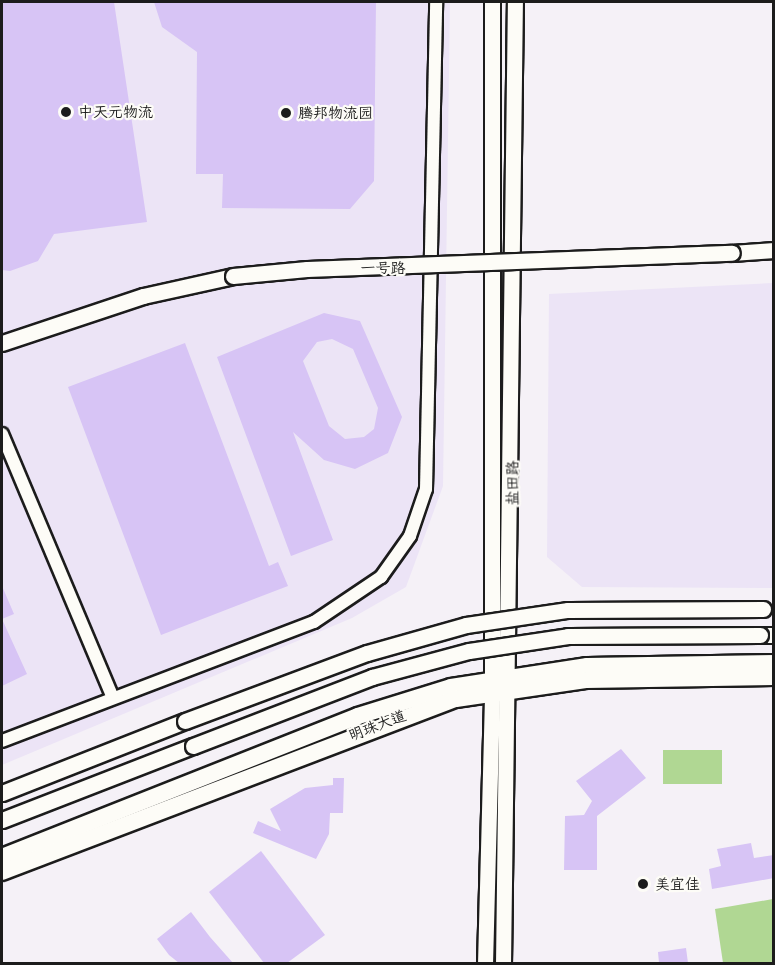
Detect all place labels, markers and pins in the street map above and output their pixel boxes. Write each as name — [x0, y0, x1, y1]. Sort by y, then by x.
place label: 中天元物流 — [78, 103, 153, 121]
place label: 腾邦物流园 — [298, 104, 373, 122]
marker: 中天元物流 — [59, 105, 73, 119]
marker: 腾邦物流园 — [279, 106, 293, 120]
place label: 美宜佳 — [655, 875, 700, 893]
marker: 美宜佳 — [636, 877, 650, 891]

